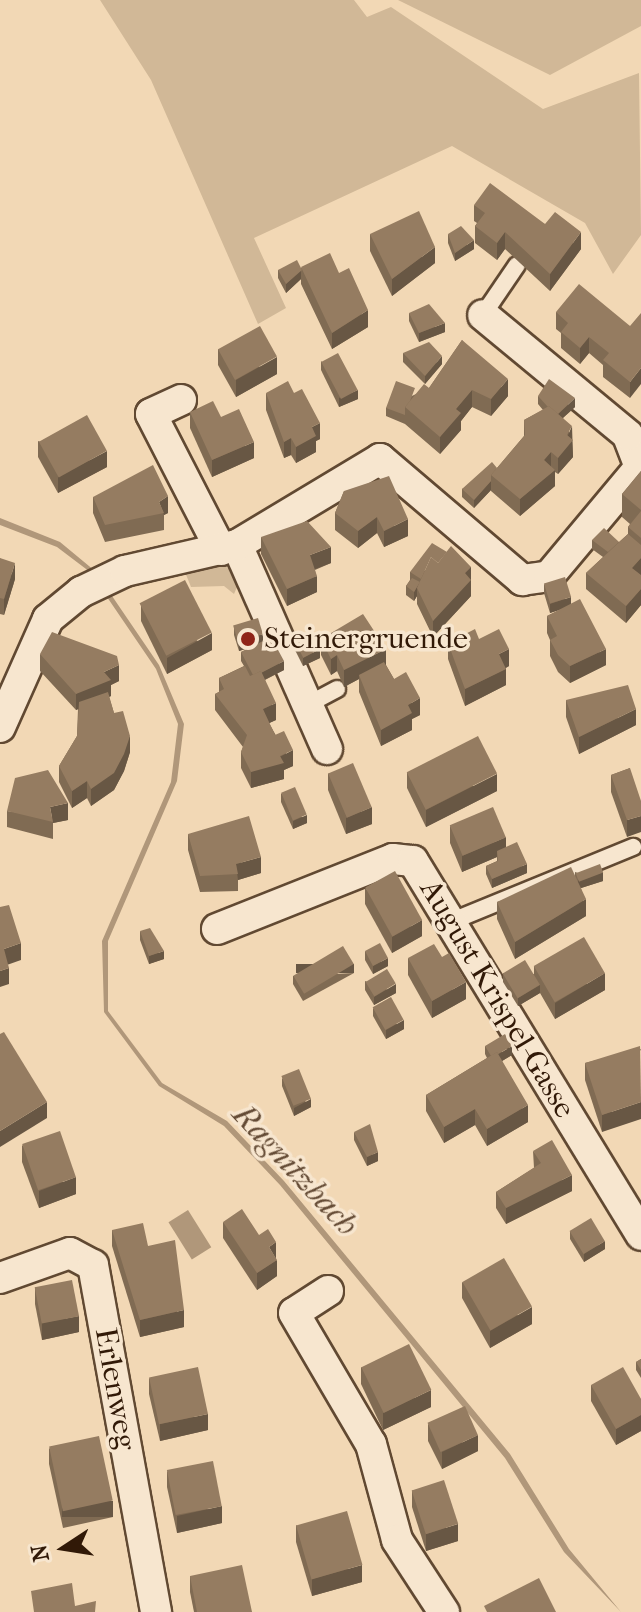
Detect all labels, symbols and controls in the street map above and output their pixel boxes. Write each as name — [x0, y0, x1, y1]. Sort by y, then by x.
place label: Steinergruende — [264, 621, 468, 657]
marker: Steinergruende — [239, 630, 257, 648]
street label: August Krispel-Gasse — [412, 873, 582, 1125]
water label: Ragnitzbach — [224, 1096, 366, 1244]
street label: Erlenweg — [87, 1325, 143, 1453]
north arrow — [24, 1508, 104, 1588]
text: N — [26, 1542, 55, 1564]

